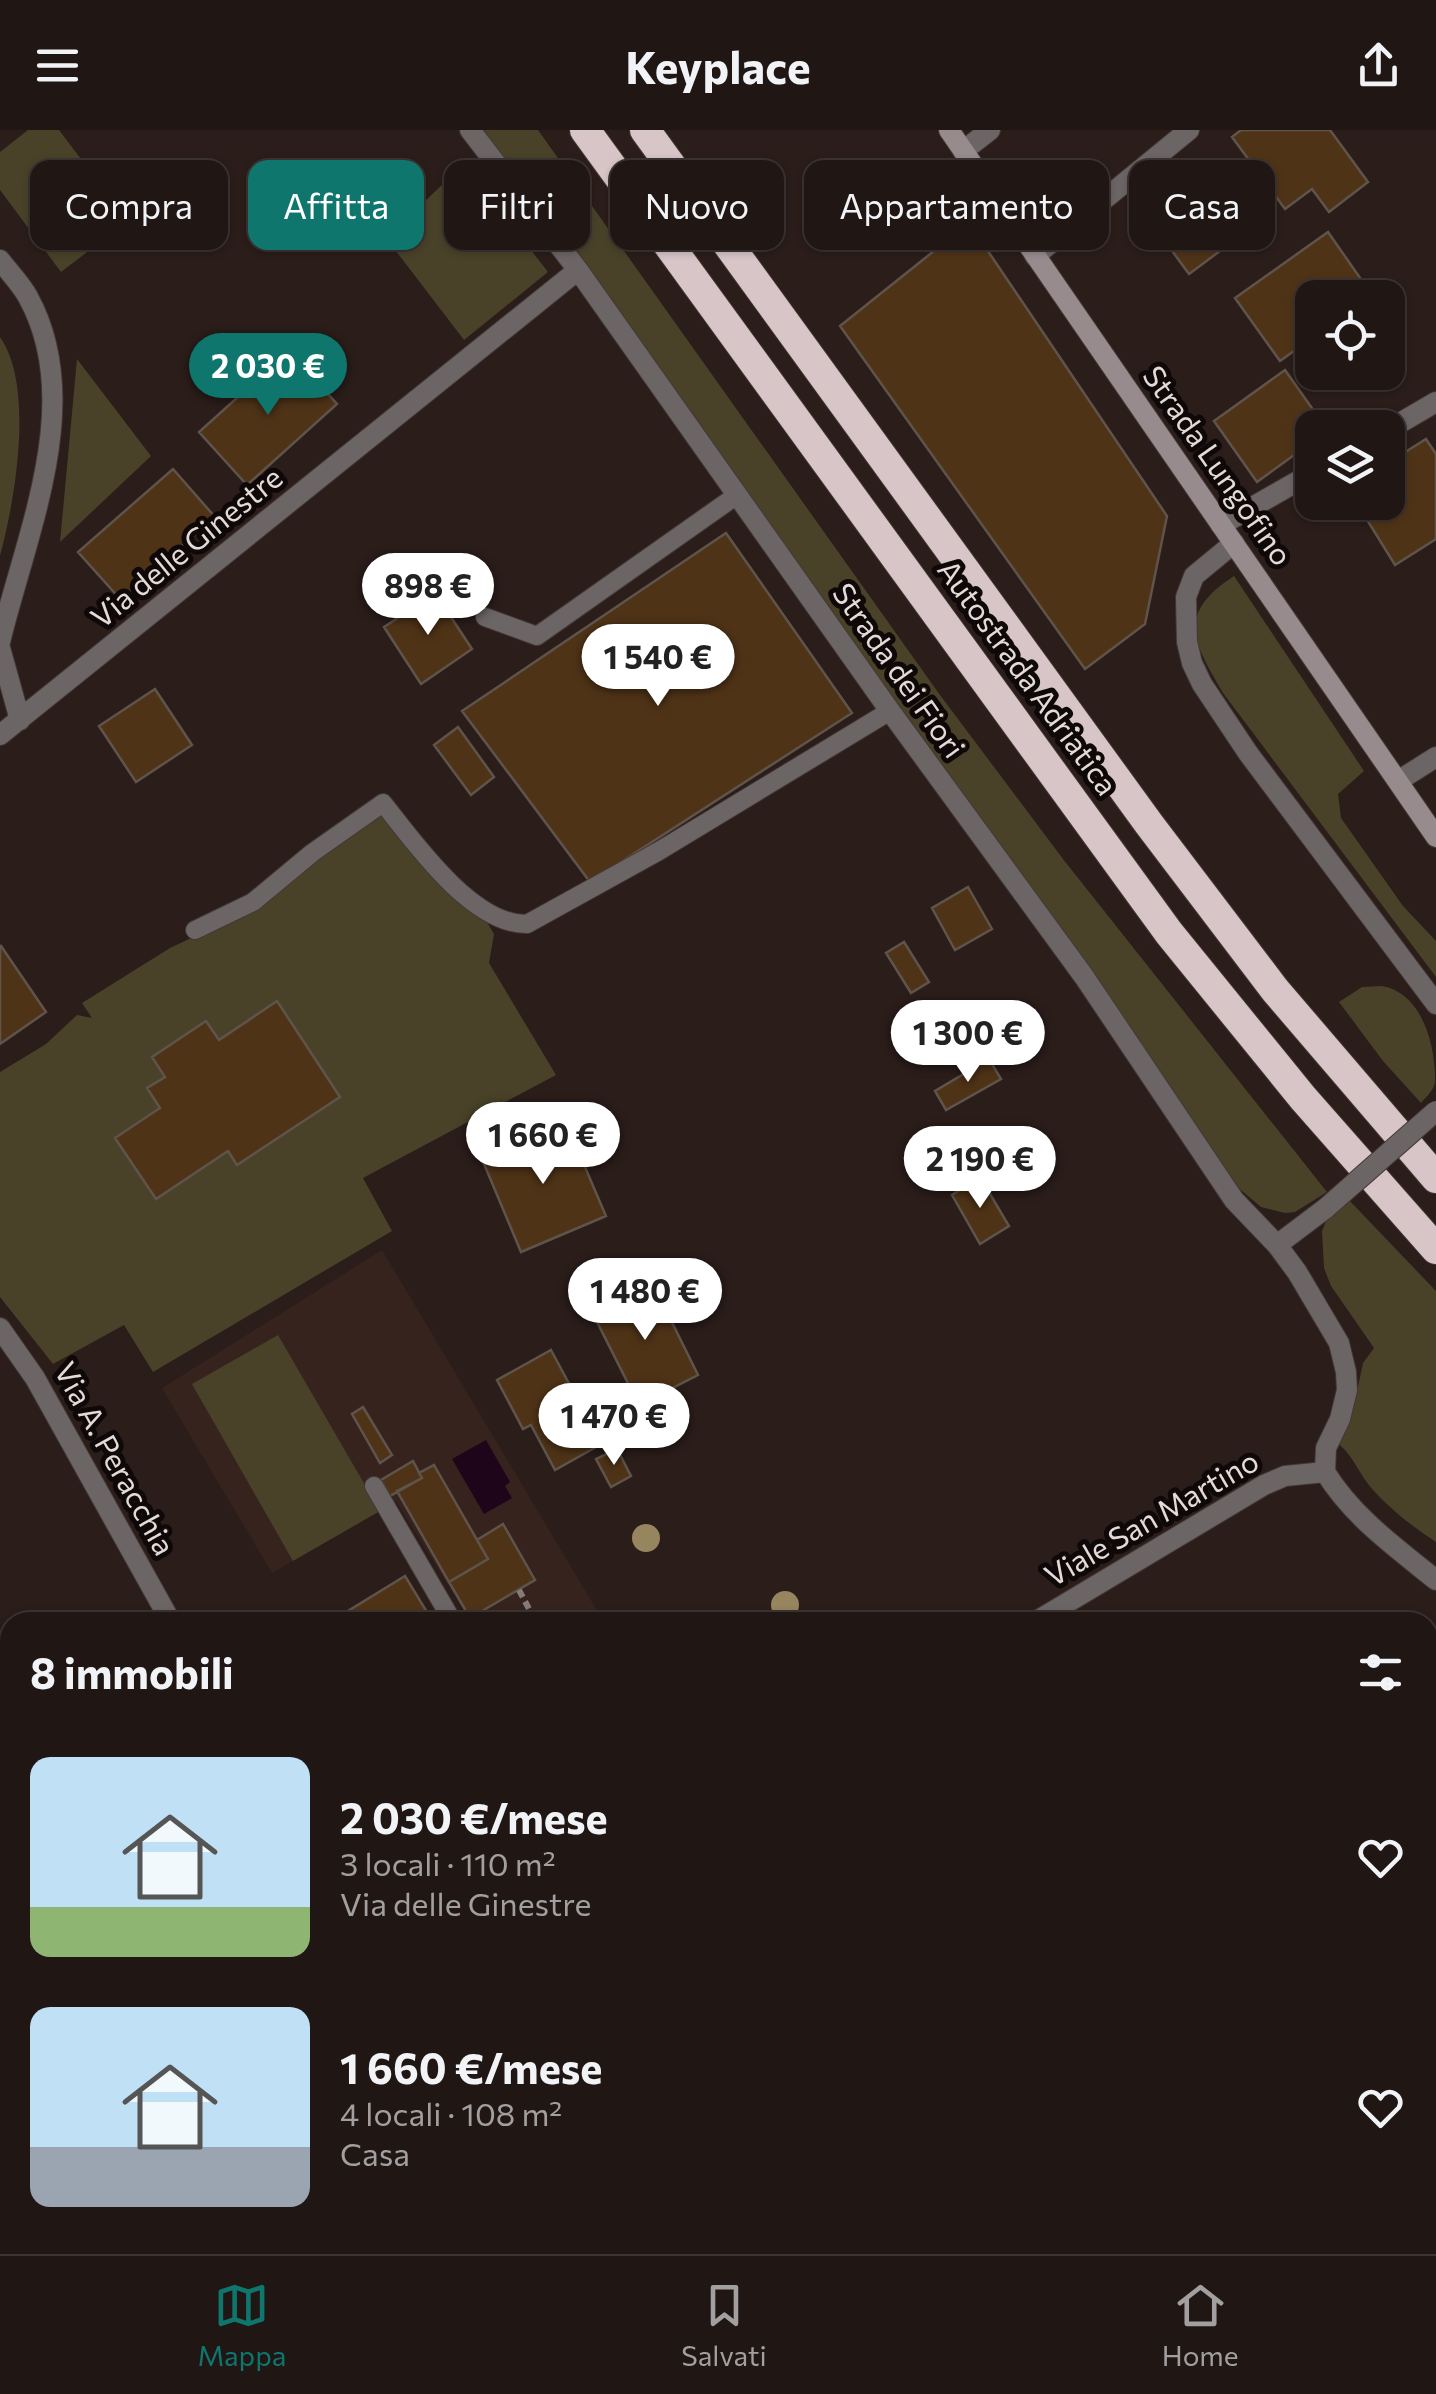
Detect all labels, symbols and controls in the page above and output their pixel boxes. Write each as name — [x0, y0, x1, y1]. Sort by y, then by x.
icon: menu — [30, 38, 85, 93]
text: Keyplace — [625, 38, 811, 93]
icon: share — [1351, 38, 1406, 93]
chip: Compra — [30, 160, 228, 250]
chip: Affitta — [248, 160, 424, 250]
chip: Filtri — [444, 160, 590, 250]
chip: Nuovo — [610, 160, 784, 250]
chip: Appartamento — [804, 160, 1109, 250]
chip: Casa — [1129, 160, 1275, 250]
map controls — [1295, 280, 1405, 520]
button: locate — [1295, 280, 1405, 390]
pin: 2 030 € — [176, 333, 360, 418]
text: 2 030 € — [211, 345, 325, 385]
street label: Strada Lungofino — [1136, 358, 1302, 572]
button: layers — [1295, 410, 1405, 520]
street label: Via delle Ginestre — [82, 458, 289, 635]
street label: Autostrada Adriatica — [931, 552, 1127, 802]
pin: 898 € — [358, 553, 498, 638]
text: 898 € — [384, 565, 472, 605]
street label: Strada dei Fiori — [826, 575, 974, 764]
pin: 1 540 € — [566, 624, 750, 709]
text: 1 540 € — [604, 636, 712, 676]
pin: 1 300 € — [876, 1000, 1060, 1085]
text: 1 300 € — [913, 1012, 1023, 1052]
pin: 1 660 € — [451, 1102, 635, 1187]
text: 1 660 € — [488, 1114, 598, 1154]
pin: 2 190 € — [888, 1126, 1072, 1211]
text: 2 190 € — [926, 1138, 1034, 1178]
pin: 1 480 € — [553, 1258, 737, 1343]
text: 1 480 € — [590, 1270, 700, 1310]
street label: Via A. Peracchia — [48, 1355, 184, 1561]
pin: 1 470 € — [522, 1383, 706, 1468]
text: 1 470 € — [561, 1395, 667, 1435]
street label: Viale San Martino — [1037, 1441, 1264, 1593]
icon: filters — [1353, 1645, 1408, 1700]
text: 8 immobili — [30, 1646, 234, 1698]
text: 2 030 €/mese — [340, 1791, 608, 1843]
icon: home — [110, 1797, 230, 1917]
icon: heart — [1353, 1830, 1408, 1885]
text: 3 locali · 110 m² — [340, 1843, 556, 1883]
text: Via delle Ginestre — [340, 1883, 591, 1923]
text: 1 660 €/mese — [340, 2041, 602, 2093]
icon: home — [110, 2047, 230, 2167]
icon: heart — [1353, 2080, 1408, 2135]
text: 4 locali · 108 m² — [340, 2093, 562, 2133]
text: Casa — [340, 2133, 410, 2173]
tab: Mappa — [197, 2278, 286, 2372]
tab: Salvati — [681, 2278, 767, 2372]
tab: Home — [1162, 2278, 1239, 2372]

